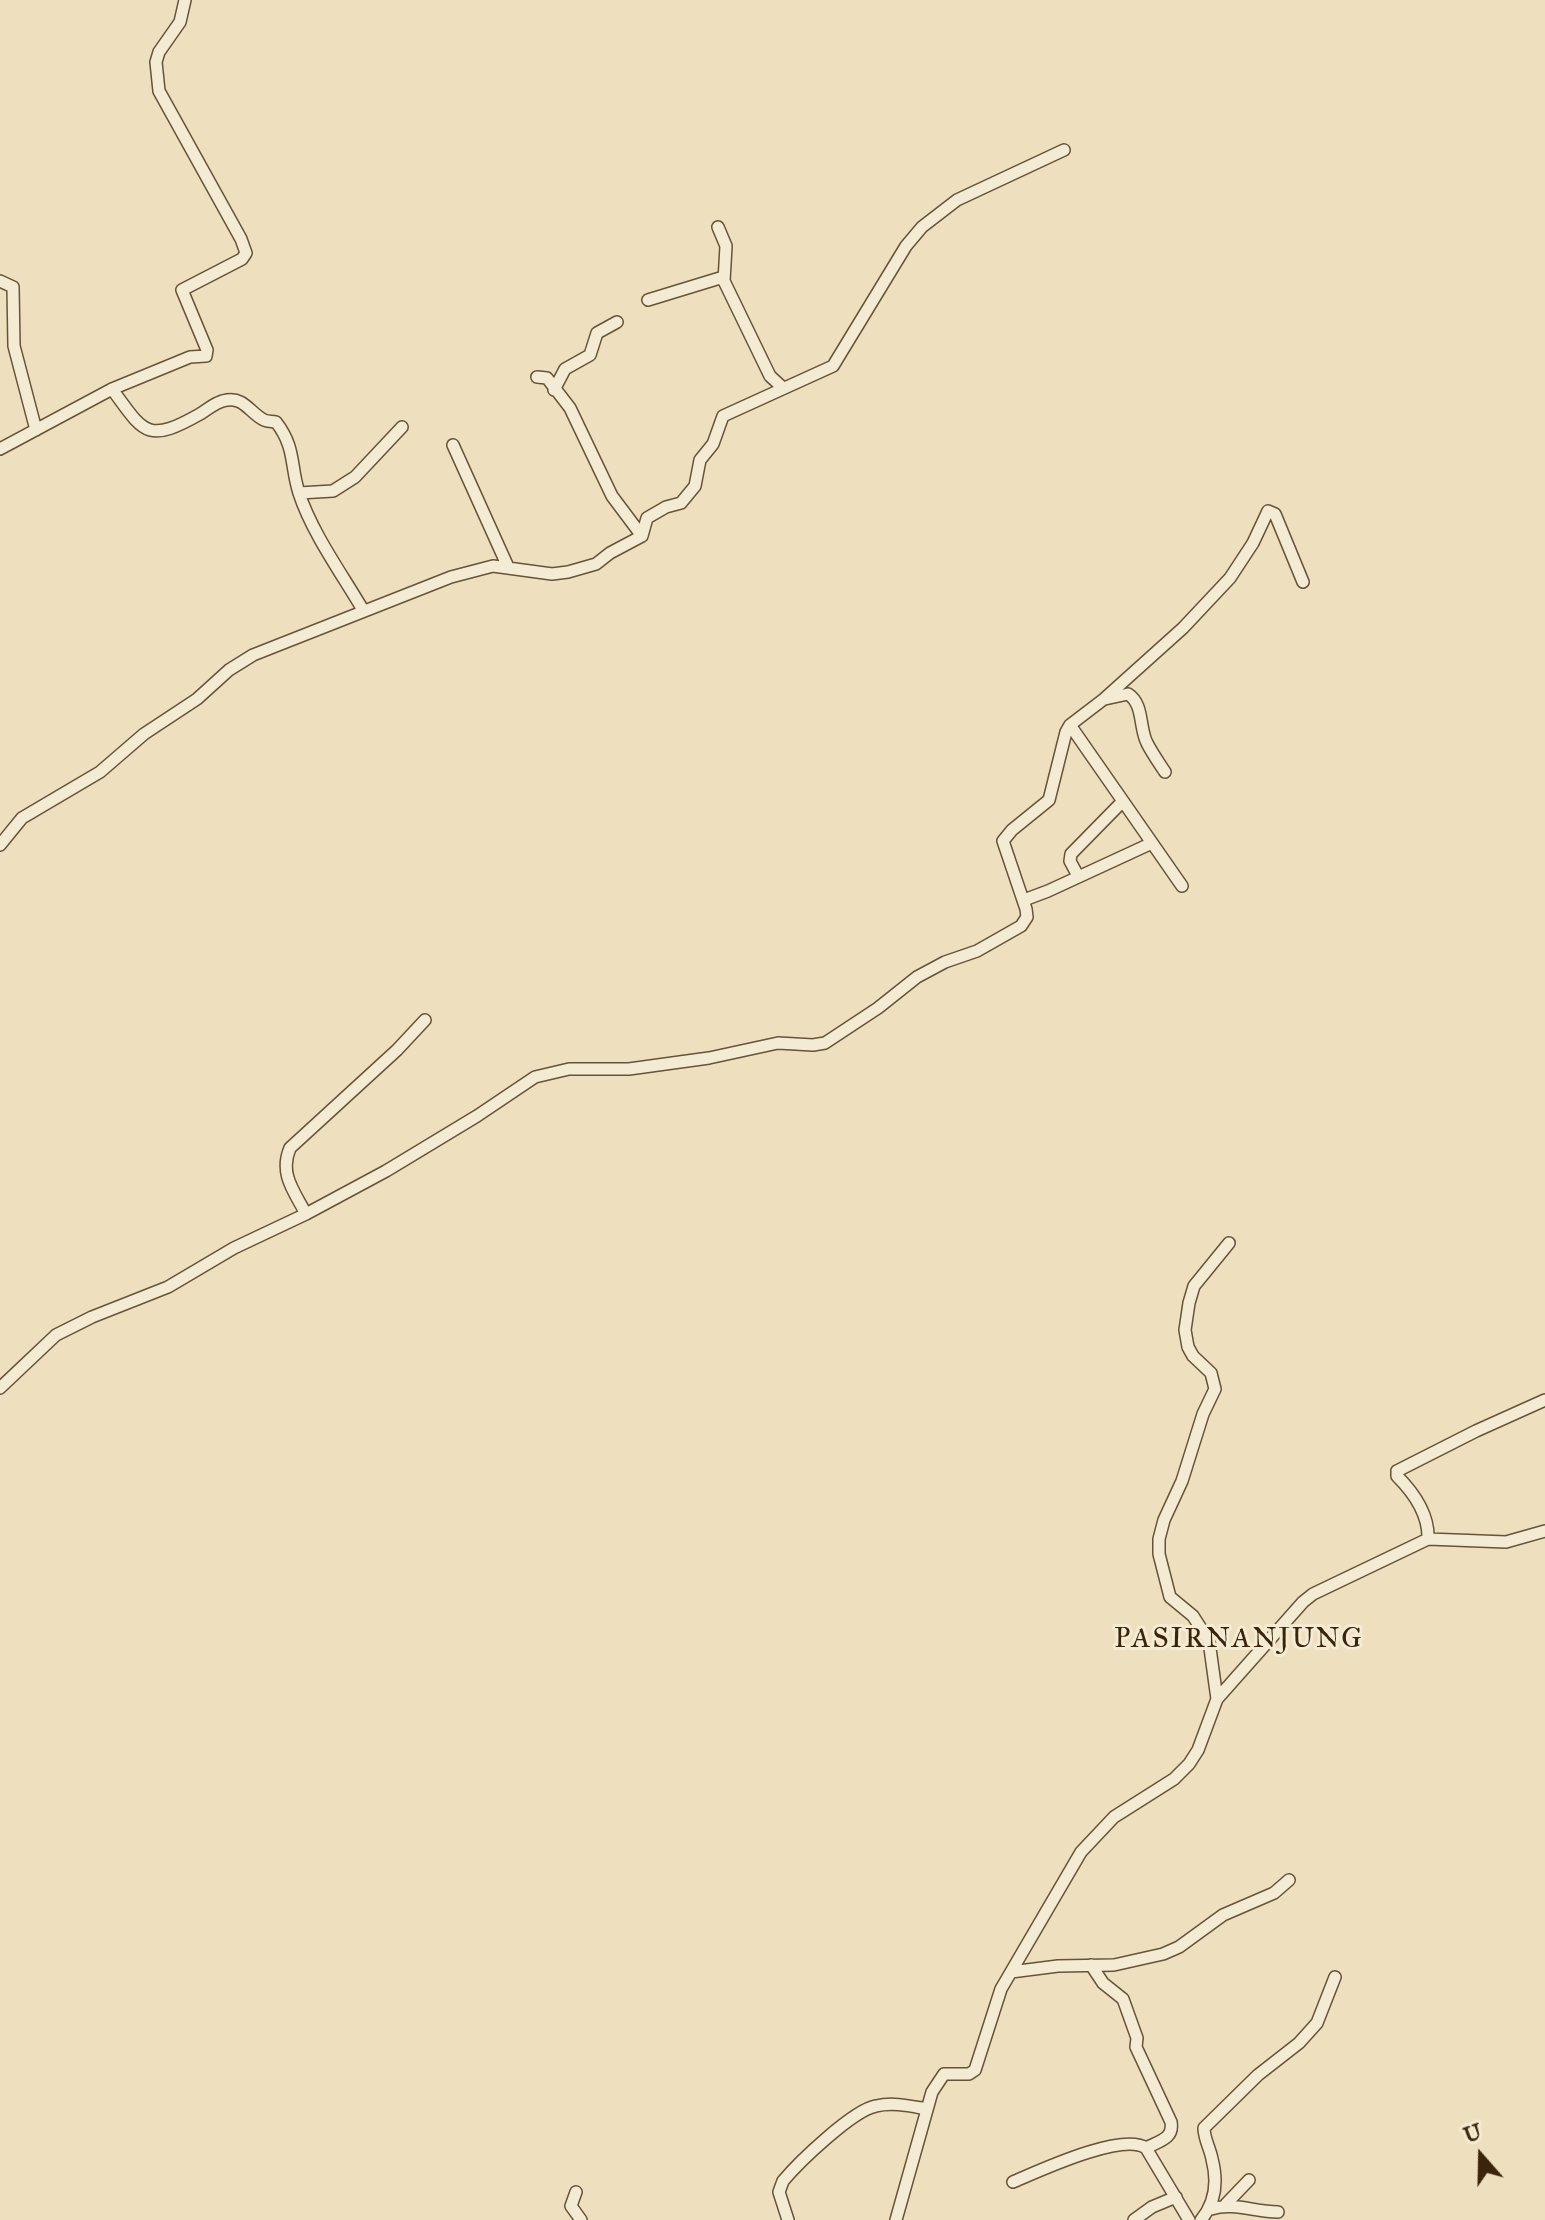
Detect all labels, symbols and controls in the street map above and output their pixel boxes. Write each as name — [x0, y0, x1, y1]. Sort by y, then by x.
district label: PASIRNANJUNG — [1114, 1623, 1364, 1657]
north arrow — [1441, 2116, 1521, 2196]
text: U — [1460, 2117, 1485, 2149]

